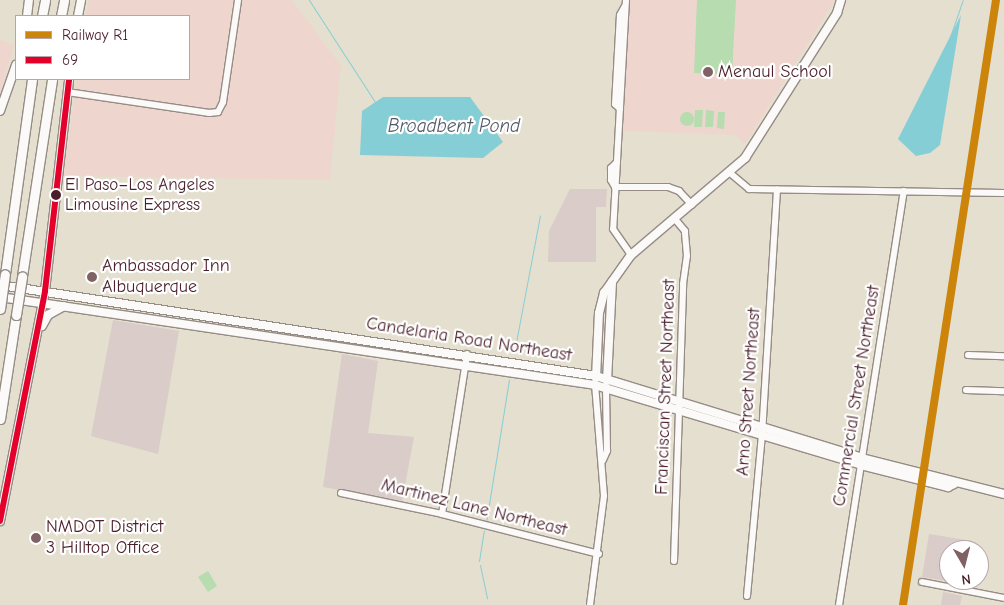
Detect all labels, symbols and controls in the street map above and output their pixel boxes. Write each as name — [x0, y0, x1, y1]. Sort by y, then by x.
legend — [15, 15, 190, 80]
text: Railway R1 — [62, 26, 128, 44]
text: 69 — [62, 51, 78, 69]
place label: Menaul School — [718, 61, 832, 83]
marker: Menaul School — [702, 66, 714, 78]
water label: Broadbent Pond — [388, 116, 520, 138]
place label: El Paso–Los Angeles Limousine Express — [65, 175, 214, 215]
marker: El Paso–Los Angeles Limousine Express — [51, 190, 61, 200]
place label: Ambassador Inn Albuquerque — [102, 256, 230, 298]
marker: Ambassador Inn Albuquerque — [86, 271, 98, 283]
street label: Franciscan Street Northeast — [651, 279, 681, 495]
street label: Commercial Street Northeast — [829, 284, 885, 508]
street label: Arno Street Northeast — [732, 307, 766, 477]
street label: Candelaria Road Northeast — [365, 313, 573, 367]
street label: Martinez Lane Northeast — [379, 474, 569, 542]
place label: NMDOT District 3 Hilltop Office — [46, 517, 163, 560]
marker: NMDOT District 3 Hilltop Office — [30, 532, 42, 544]
north arrow — [939, 540, 989, 590]
text: N — [960, 570, 972, 588]

